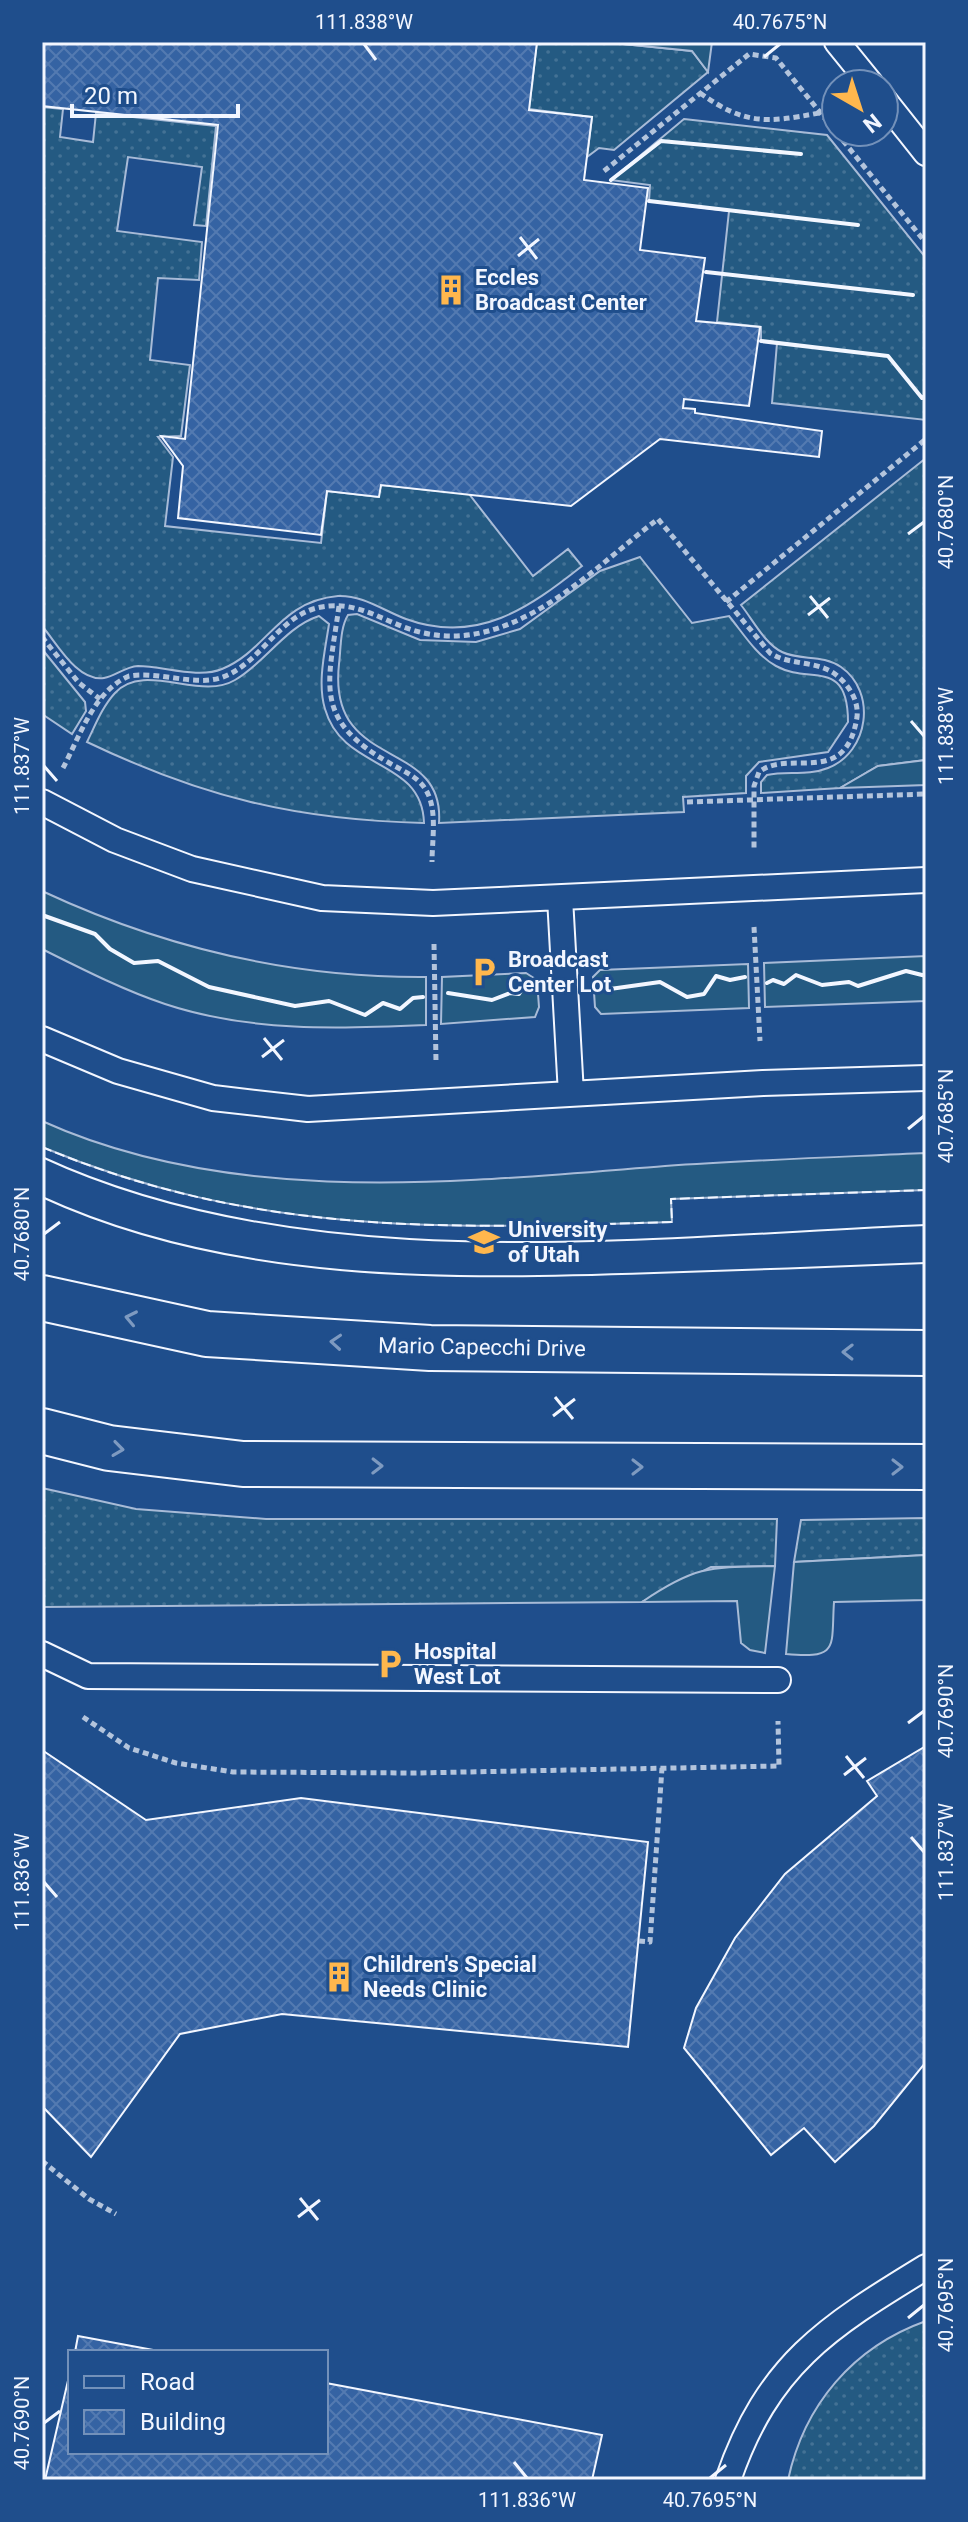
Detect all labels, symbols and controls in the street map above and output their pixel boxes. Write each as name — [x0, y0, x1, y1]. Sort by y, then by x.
text: 111.838°W — [315, 10, 413, 34]
text: 40.7675°N — [733, 10, 827, 34]
scale bar — [72, 68, 238, 118]
north arrow — [820, 68, 900, 148]
text: 20 m — [84, 82, 138, 110]
text: N — [858, 109, 886, 138]
place label: Eccles Broadcast Center — [475, 265, 647, 315]
building icon: Eccles Broadcast Center — [434, 273, 468, 307]
text: 40.7680°N — [934, 475, 958, 569]
text: 111.838°W — [934, 687, 958, 785]
text: 111.837°W — [10, 717, 34, 815]
place label: Broadcast Center Lot — [508, 947, 612, 997]
parking icon: Broadcast Center Lot — [467, 955, 501, 989]
text: 40.7685°N — [934, 1069, 958, 1163]
text: 40.7680°N — [10, 1187, 34, 1281]
place label: University of Utah — [508, 1217, 608, 1267]
school or university icon: University of Utah — [467, 1225, 501, 1259]
one-way arrow — [125, 1310, 138, 1327]
street label: Mario Capecchi Drive — [378, 1333, 586, 1361]
one-way arrow — [329, 1334, 342, 1351]
one-way arrow — [841, 1343, 854, 1361]
one-way arrow — [111, 1440, 125, 1457]
one-way arrow — [371, 1457, 384, 1475]
one-way arrow — [631, 1458, 644, 1476]
one-way arrow — [891, 1458, 904, 1476]
place label: Hospital West Lot — [414, 1639, 501, 1689]
parking icon: Hospital West Lot — [373, 1647, 407, 1681]
text: 40.7690°N — [934, 1664, 958, 1758]
text: 111.837°W — [934, 1803, 958, 1901]
text: 111.836°W — [10, 1833, 34, 1931]
place label: Children's Special Needs Clinic — [363, 1952, 537, 2002]
building icon: Children's Special Needs Clinic — [322, 1960, 356, 1994]
text: 40.7695°N — [934, 2258, 958, 2352]
legend — [68, 2350, 328, 2454]
text: Road — [140, 2368, 195, 2396]
text: 40.7690°N — [10, 2376, 34, 2470]
text: Building — [140, 2408, 226, 2436]
text: 111.836°W — [478, 2488, 576, 2512]
text: 40.7695°N — [663, 2488, 757, 2512]

